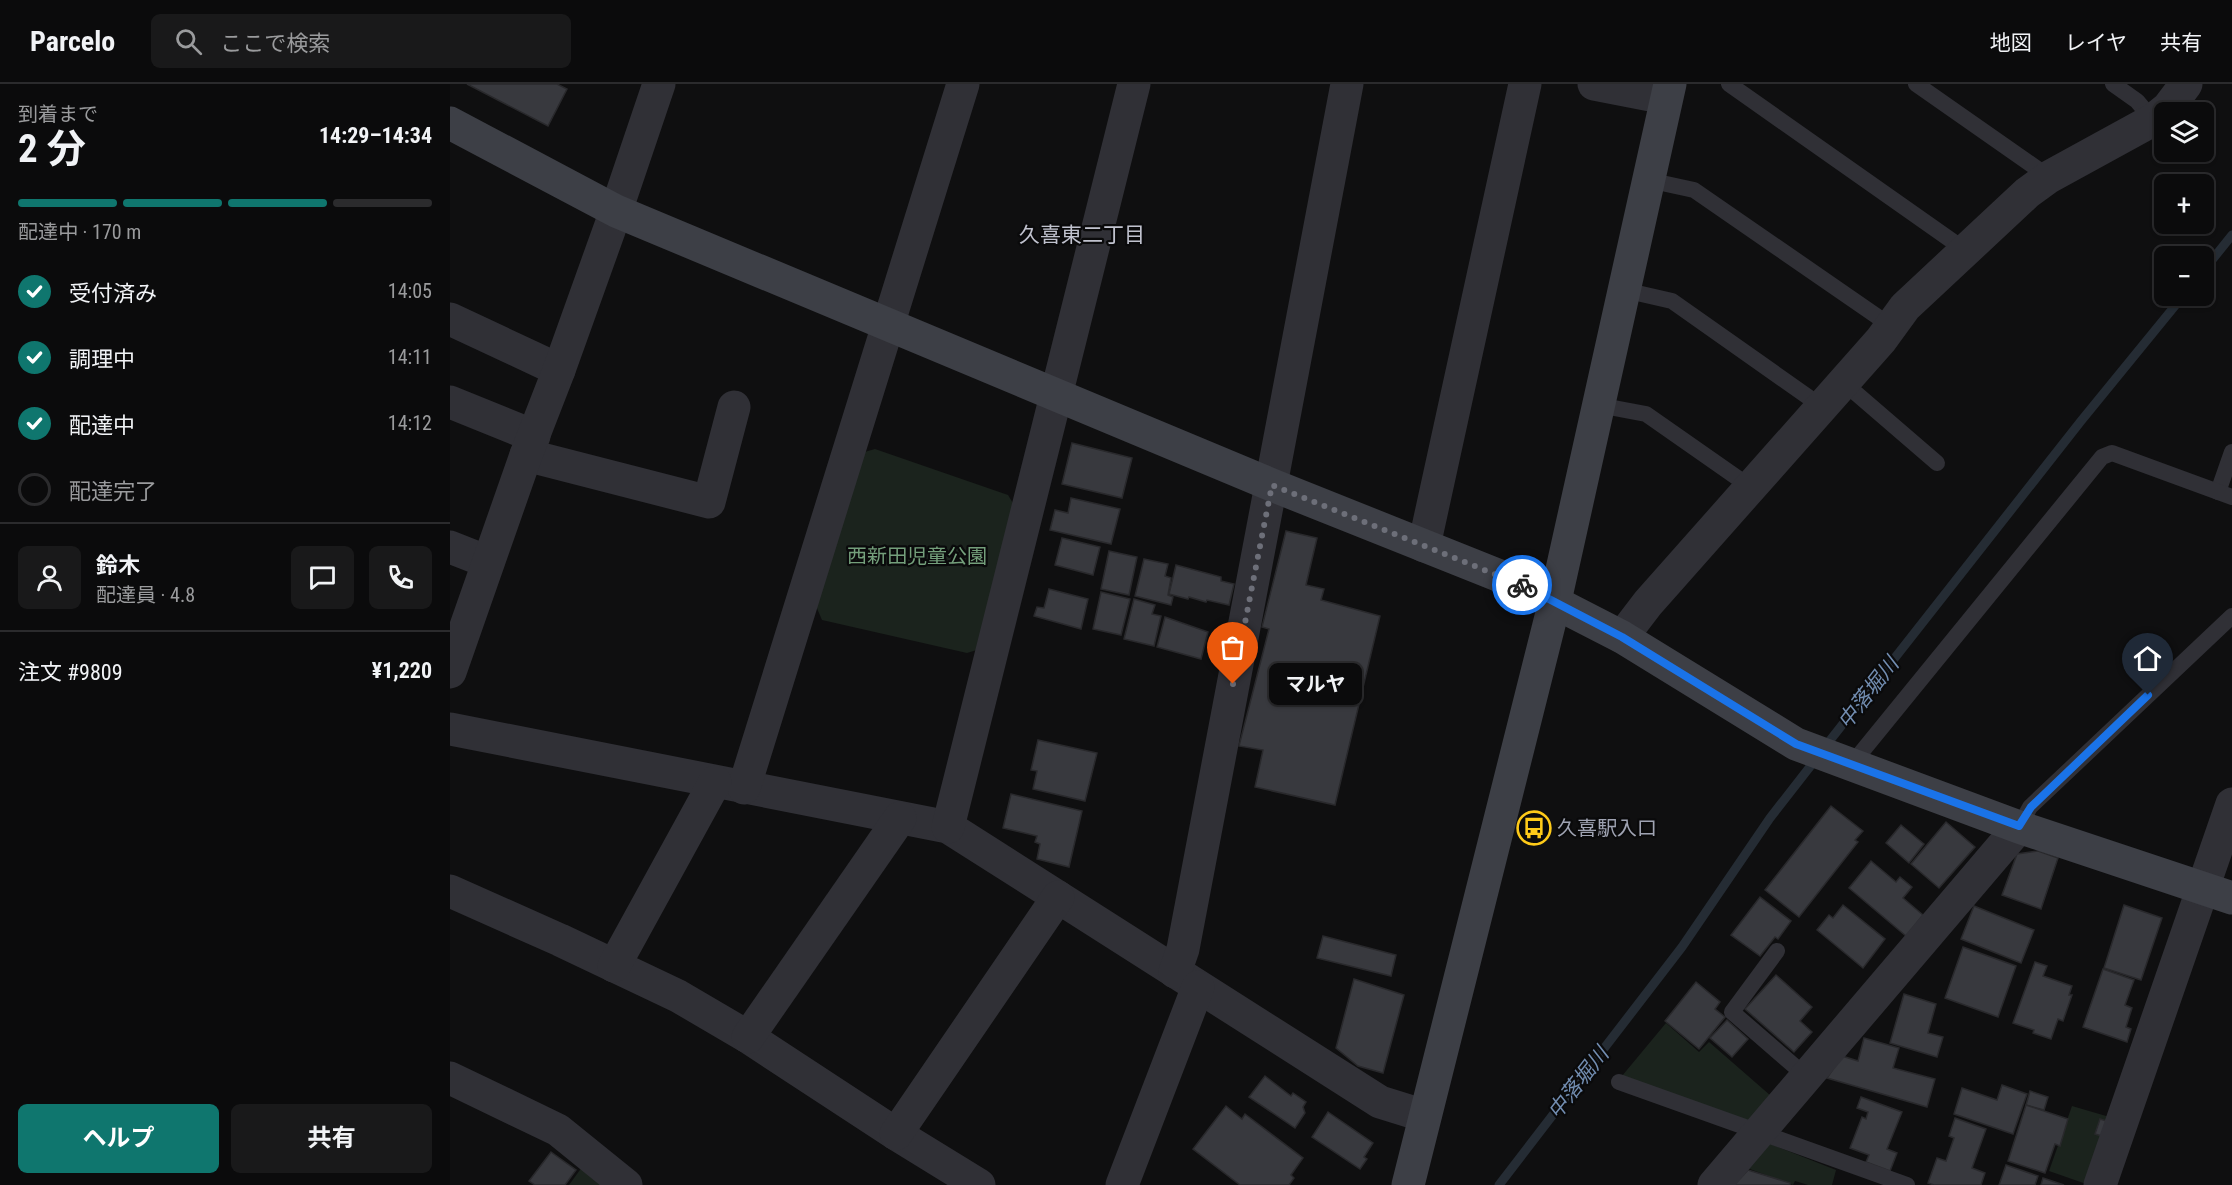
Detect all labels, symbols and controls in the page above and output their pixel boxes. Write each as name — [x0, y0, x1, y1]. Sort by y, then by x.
search box — [151, 14, 571, 68]
text: Parcelo — [30, 25, 115, 58]
icon: search — [172, 25, 205, 58]
text: ここで検索 — [220, 31, 330, 56]
text: 地図 — [1990, 31, 2032, 55]
text: レイヤ — [2065, 31, 2127, 55]
text: 共有 — [2160, 31, 2202, 55]
text: 到着まで — [18, 102, 98, 126]
map controls — [2154, 102, 2214, 306]
button: layers — [2154, 102, 2214, 162]
text: 14:29–14:34 — [319, 123, 432, 148]
text: 2 分 — [18, 126, 86, 172]
button: + — [2154, 174, 2214, 234]
text: 配達中 · 170 m — [18, 220, 141, 244]
district label: 久喜東二丁目 — [1019, 223, 1145, 247]
button: − — [2154, 246, 2214, 306]
icon: check — [18, 275, 51, 308]
text: 14:05 — [388, 279, 432, 303]
text: 受付済み — [69, 281, 157, 306]
icon: check — [18, 341, 51, 374]
text: 14:11 — [388, 345, 432, 369]
text: 調理中 — [69, 347, 135, 372]
icon: check — [18, 407, 51, 440]
text: 14:12 — [388, 411, 432, 435]
text: 配達中 — [69, 413, 135, 438]
text: 配達完了 — [69, 479, 157, 504]
park label: 西新田児童公園 — [847, 544, 987, 568]
button: person — [18, 546, 81, 609]
button: chat — [291, 546, 354, 609]
button: phone — [369, 546, 432, 609]
text: 鈴木 — [96, 553, 140, 578]
courier — [1492, 555, 1552, 615]
icon: bike — [1506, 569, 1539, 602]
text: 配達員 · 4.8 — [96, 583, 195, 607]
pin — [1207, 622, 1258, 684]
icon: bag — [1216, 631, 1249, 664]
pin — [2122, 633, 2173, 695]
icon: home — [2131, 642, 2164, 675]
water label: 中落堀川 — [1833, 651, 1905, 733]
text: ¥1,220 — [372, 658, 432, 683]
text: 注文 #9809 — [18, 660, 123, 685]
callout: マルヤ — [1269, 663, 1362, 705]
text: マルヤ — [1286, 672, 1346, 696]
bus stop icon: 久喜駅入口 — [1516, 810, 1552, 846]
place label: 久喜駅入口 — [1557, 816, 1657, 840]
water label: 中落堀川 — [1543, 1041, 1615, 1123]
button: ヘルプ — [18, 1104, 219, 1173]
button: 共有 — [231, 1104, 432, 1173]

